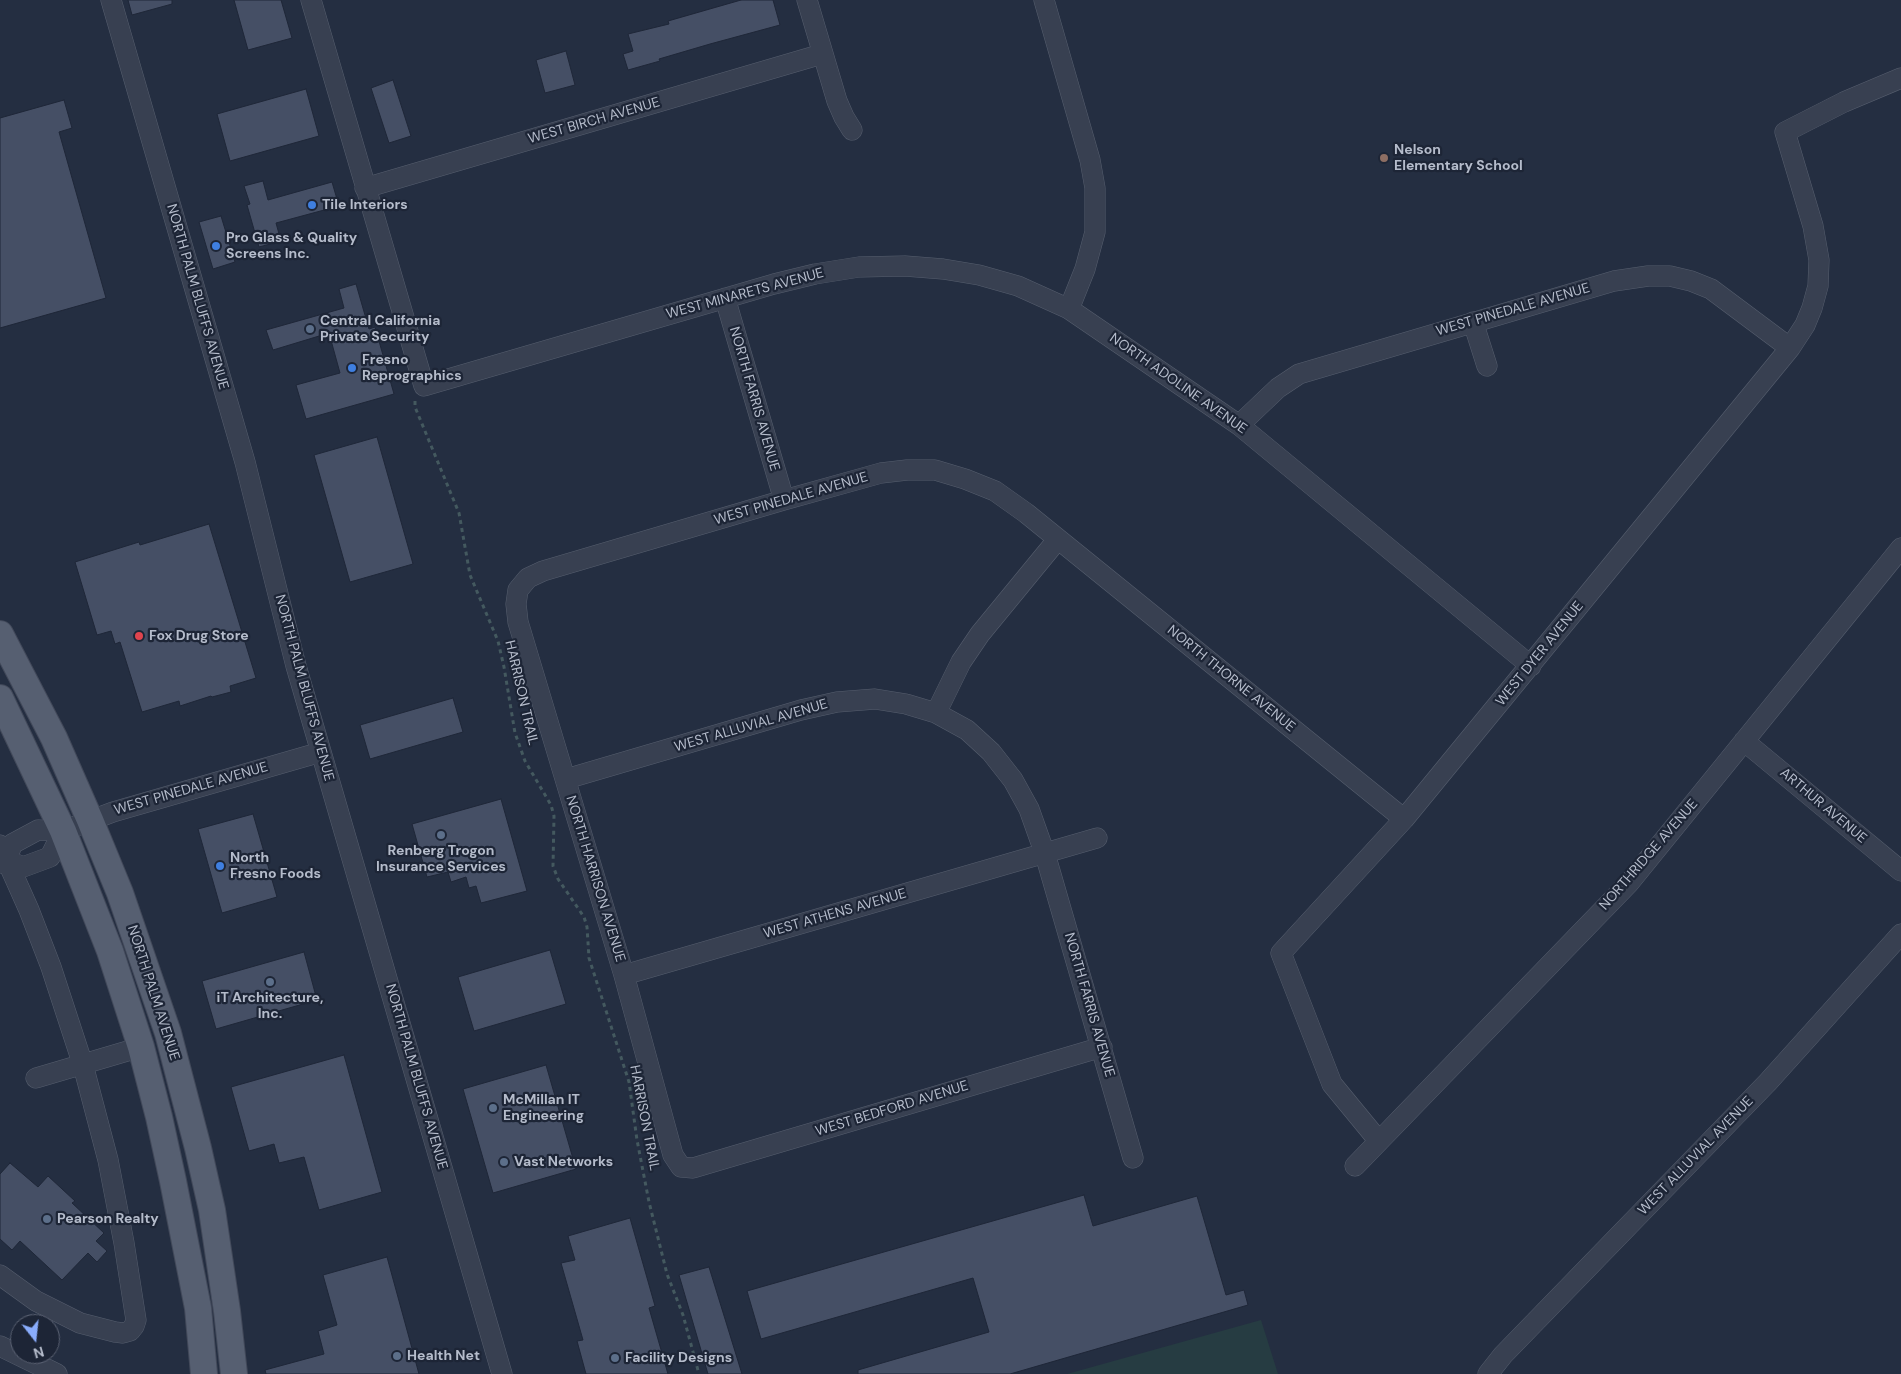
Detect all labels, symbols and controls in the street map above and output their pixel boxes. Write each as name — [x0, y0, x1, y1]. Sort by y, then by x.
street label: WEST BIRCH AVENUE — [526, 94, 662, 148]
place label: Nelson Elementary School — [1394, 142, 1523, 174]
marker: Nelson Elementary School — [1378, 152, 1390, 164]
place label: Tile Interiors — [322, 197, 408, 213]
marker: Tile Interiors — [306, 199, 318, 211]
street label: NORTH PALM BLUFFS AVENUE — [162, 202, 232, 392]
place label: Pro Glass & Quality Screens Inc. — [226, 230, 357, 262]
marker: Pro Glass & Quality Screens Inc. — [210, 240, 222, 252]
street label: WEST MINARETS AVENUE — [664, 265, 826, 323]
street label: WEST PINEDALE AVENUE — [1434, 280, 1592, 340]
place label: Central California Private Security — [320, 313, 440, 346]
marker: Central California Private Security — [304, 323, 316, 335]
street label: NORTH FARRIS AVENUE — [725, 325, 783, 473]
street label: NORTH ADOLINE AVENUE — [1106, 330, 1250, 438]
place label: Fresno Reprographics — [362, 352, 462, 384]
marker: Fresno Reprographics — [346, 362, 358, 374]
street label: WEST PINEDALE AVENUE — [712, 469, 870, 529]
street label: NORTH PALM BLUFFS AVENUE — [271, 593, 337, 783]
street label: WEST DYER AVENUE — [1493, 598, 1587, 710]
street label: NORTH THORNE AVENUE — [1164, 622, 1298, 736]
place label: Fox Drug Store — [149, 628, 249, 644]
marker: Fox Drug Store — [133, 630, 145, 642]
street label: HARRISON TRAIL — [501, 639, 541, 747]
street label: WEST ALLUVIAL AVENUE — [672, 696, 830, 756]
street label: WEST PINEDALE AVENUE — [112, 759, 270, 819]
street label: ARTHUR AVENUE — [1776, 765, 1870, 847]
street label: NORTH HARRISON AVENUE — [562, 794, 628, 964]
street label: NORTHRIDGE AVENUE — [1596, 796, 1702, 914]
marker: Renberg Trogon Insurance Services — [435, 829, 447, 841]
place label: Renberg Trogon Insurance Services — [376, 843, 506, 876]
place label: North Fresno Foods — [230, 850, 321, 882]
marker: North Fresno Foods — [214, 860, 226, 872]
street label: WEST ATHENS AVENUE — [762, 886, 908, 942]
street label: NORTH PALM AVENUE — [123, 923, 183, 1063]
street label: NORTH FARRIS AVENUE — [1060, 931, 1118, 1079]
marker: iT Architecture, Inc. — [264, 976, 276, 988]
street label: NORTH PALM BLUFFS AVENUE — [381, 982, 451, 1172]
place label: iT Architecture, Inc. — [217, 990, 323, 1022]
street label: HARRISON TRAIL — [626, 1064, 662, 1172]
street label: WEST BEDFORD AVENUE — [814, 1078, 970, 1140]
place label: McMillan IT Engineering — [503, 1092, 584, 1124]
street label: WEST ALLUVIAL AVENUE — [1635, 1093, 1757, 1219]
marker: McMillan IT Engineering — [487, 1102, 499, 1114]
place label: Vast Networks — [514, 1154, 613, 1170]
marker: Vast Networks — [498, 1156, 510, 1168]
place label: Pearson Realty — [57, 1211, 159, 1227]
marker: Pearson Realty — [41, 1213, 53, 1225]
north arrow — [10, 1314, 60, 1364]
text: N — [31, 1342, 46, 1363]
place label: Health Net — [407, 1348, 480, 1364]
marker: Health Net — [391, 1350, 403, 1362]
place label: Facility Designs — [625, 1350, 732, 1366]
marker: Facility Designs — [609, 1352, 621, 1364]

